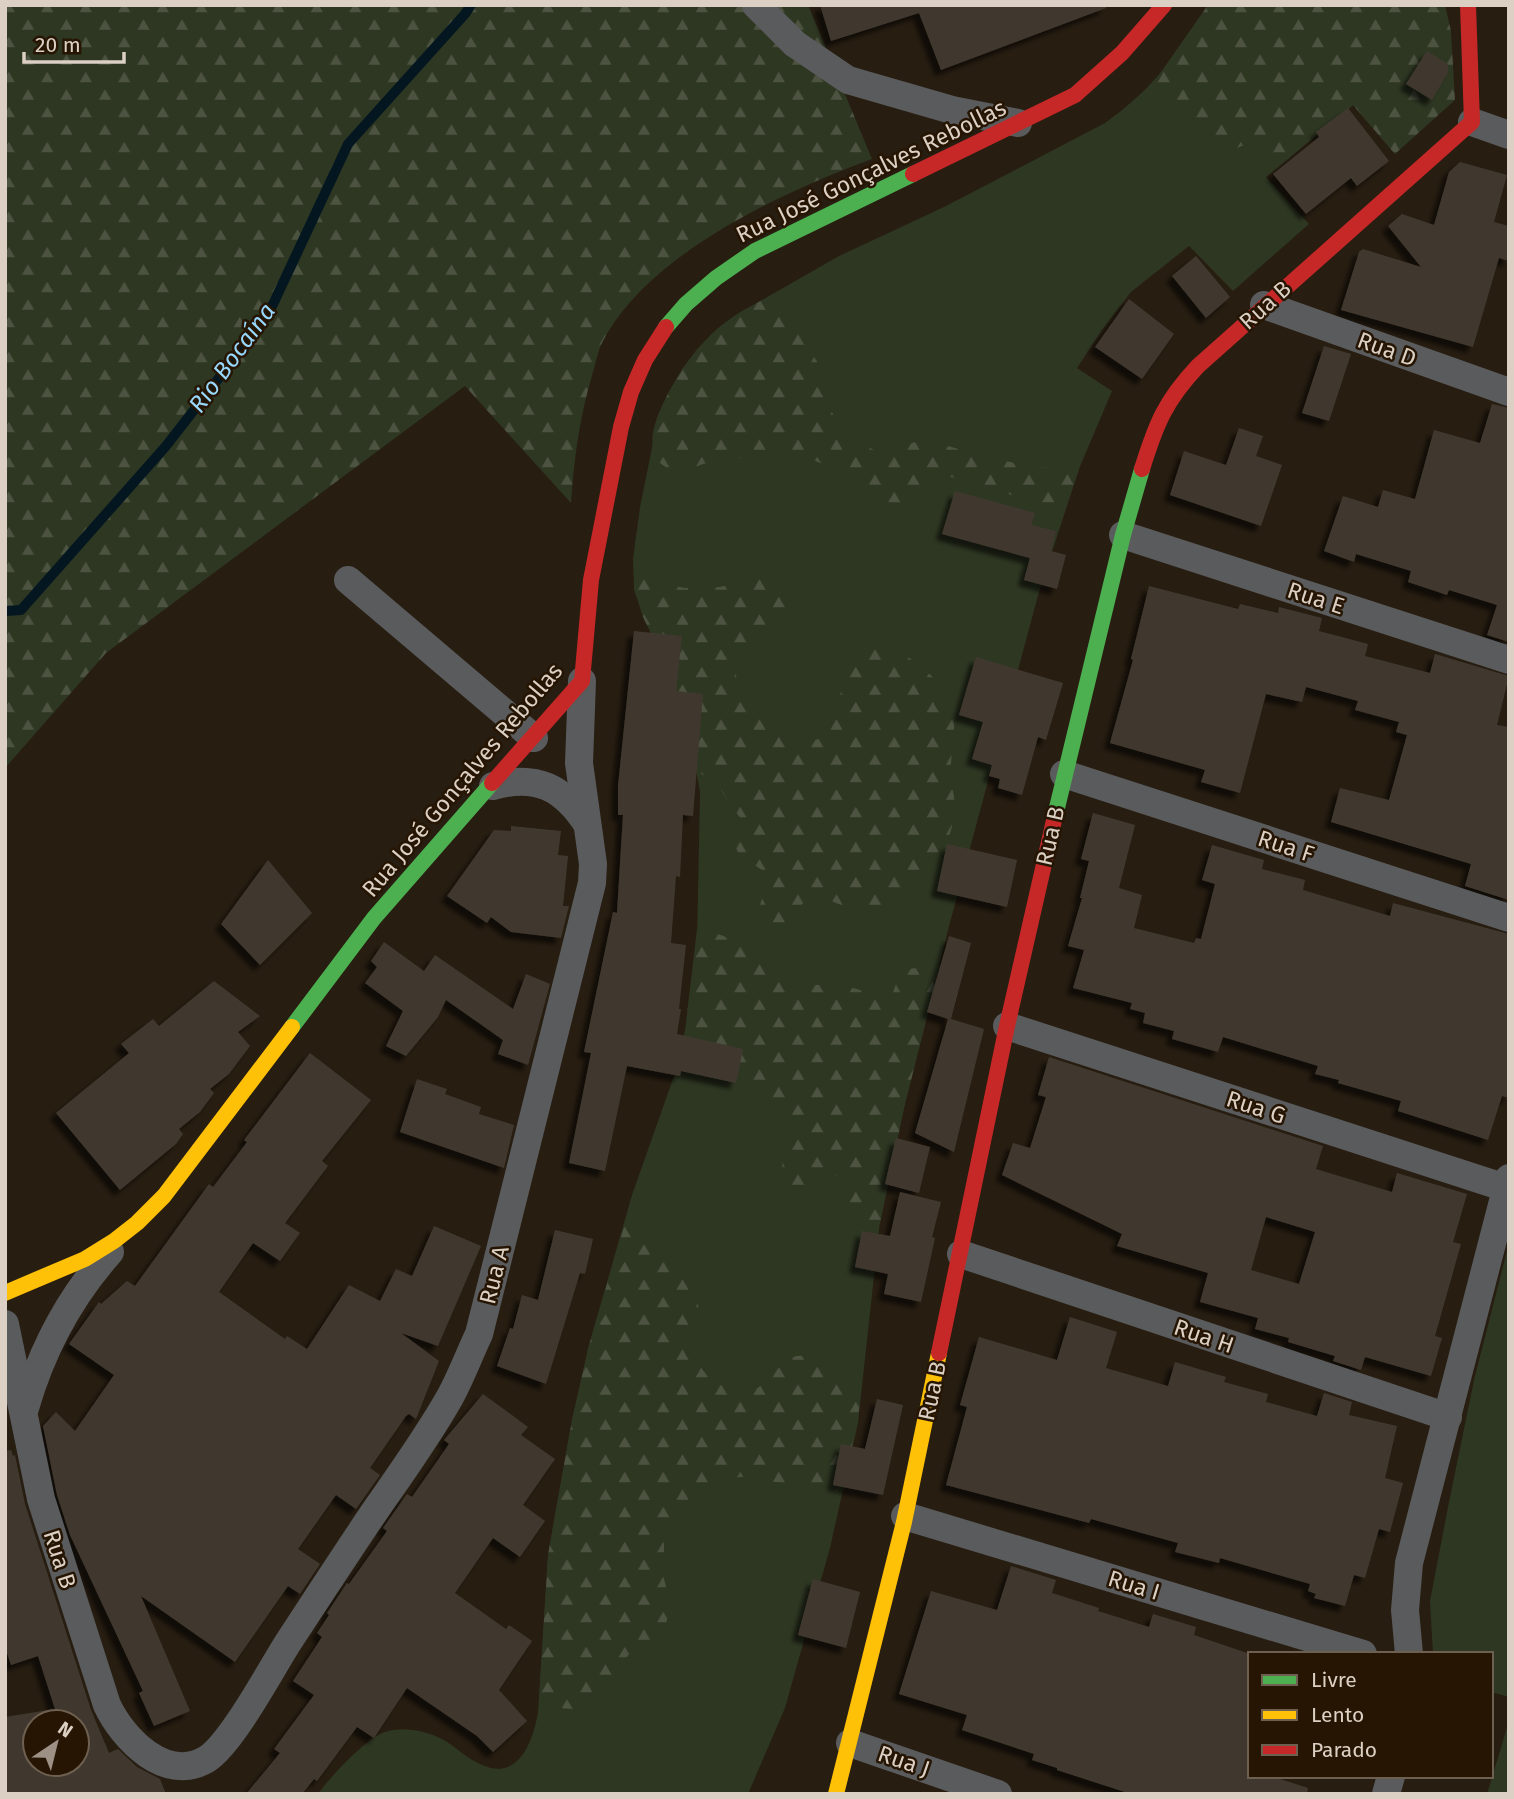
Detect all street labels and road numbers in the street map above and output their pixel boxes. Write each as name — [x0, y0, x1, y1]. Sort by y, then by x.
street label: Rua José Gonçalves Rebollas — [731, 93, 1011, 249]
street label: Rua B — [1233, 275, 1297, 335]
street label: Rua D — [1354, 325, 1420, 373]
street label: Rua E — [1284, 576, 1348, 620]
street label: Rua José Gonçalves Rebollas — [356, 657, 568, 903]
street label: Rua B — [1030, 804, 1070, 868]
street label: Rua F — [1254, 824, 1318, 868]
street label: Rua G — [1223, 1084, 1289, 1130]
street label: Rua A — [473, 1242, 515, 1307]
street label: Rua H — [1170, 1313, 1238, 1359]
street label: Rua B — [912, 1359, 952, 1423]
street label: Rua B — [37, 1526, 83, 1592]
street label: Rua I — [1105, 1564, 1163, 1606]
street label: Rua J — [874, 1739, 934, 1783]

